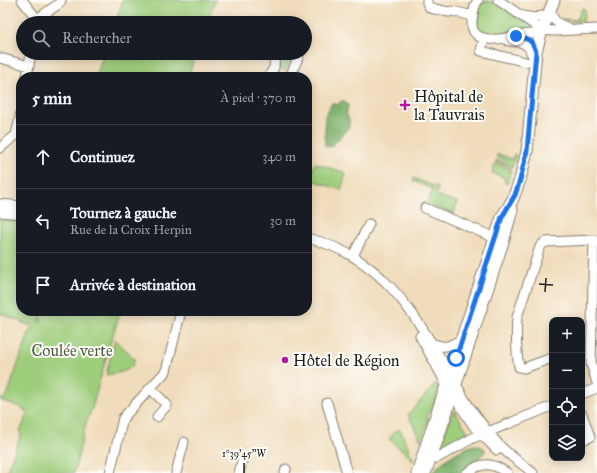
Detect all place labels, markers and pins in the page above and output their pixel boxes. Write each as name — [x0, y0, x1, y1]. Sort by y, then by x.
place label: Hôpital de la Tauvrais — [414, 87, 485, 124]
marker: Hôpital de la Tauvrais — [399, 99, 411, 111]
place label: Hôtel de Région — [293, 351, 400, 371]
marker: Hôtel de Région — [280, 355, 290, 365]

